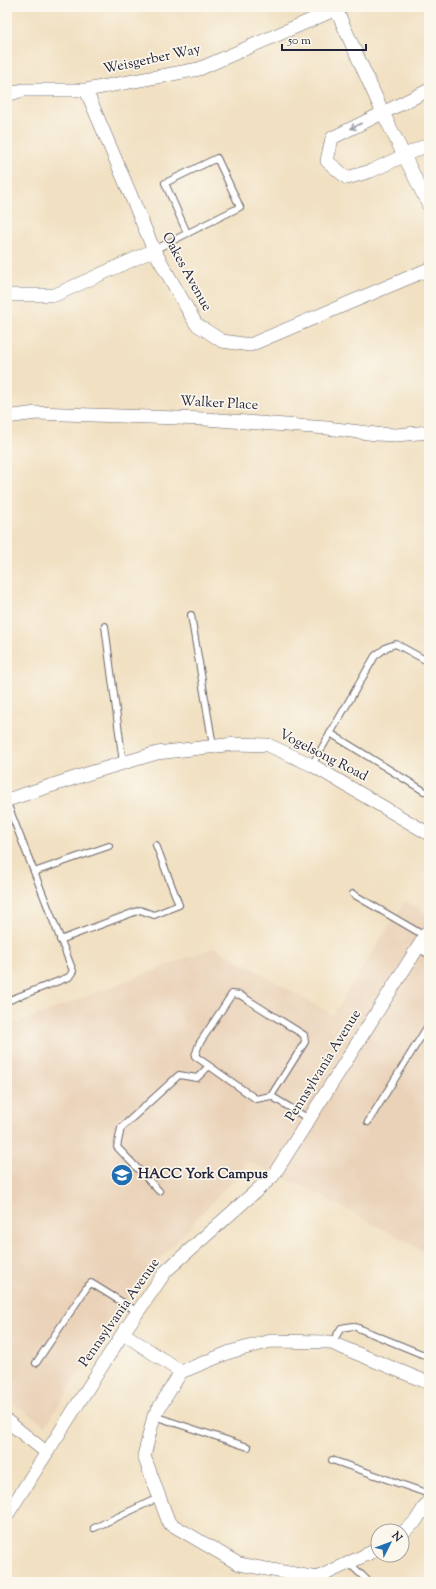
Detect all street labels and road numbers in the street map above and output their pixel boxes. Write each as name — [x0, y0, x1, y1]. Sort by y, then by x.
street label: Weisgerber Way — [102, 40, 203, 80]
street label: Oakes Avenue — [156, 229, 216, 315]
street label: Walker Place — [179, 392, 259, 416]
street label: Vogelsong Road — [275, 725, 371, 787]
street label: Pennsylvania Avenue — [281, 1006, 367, 1126]
street label: Pennsylvania Avenue — [75, 1255, 165, 1371]

